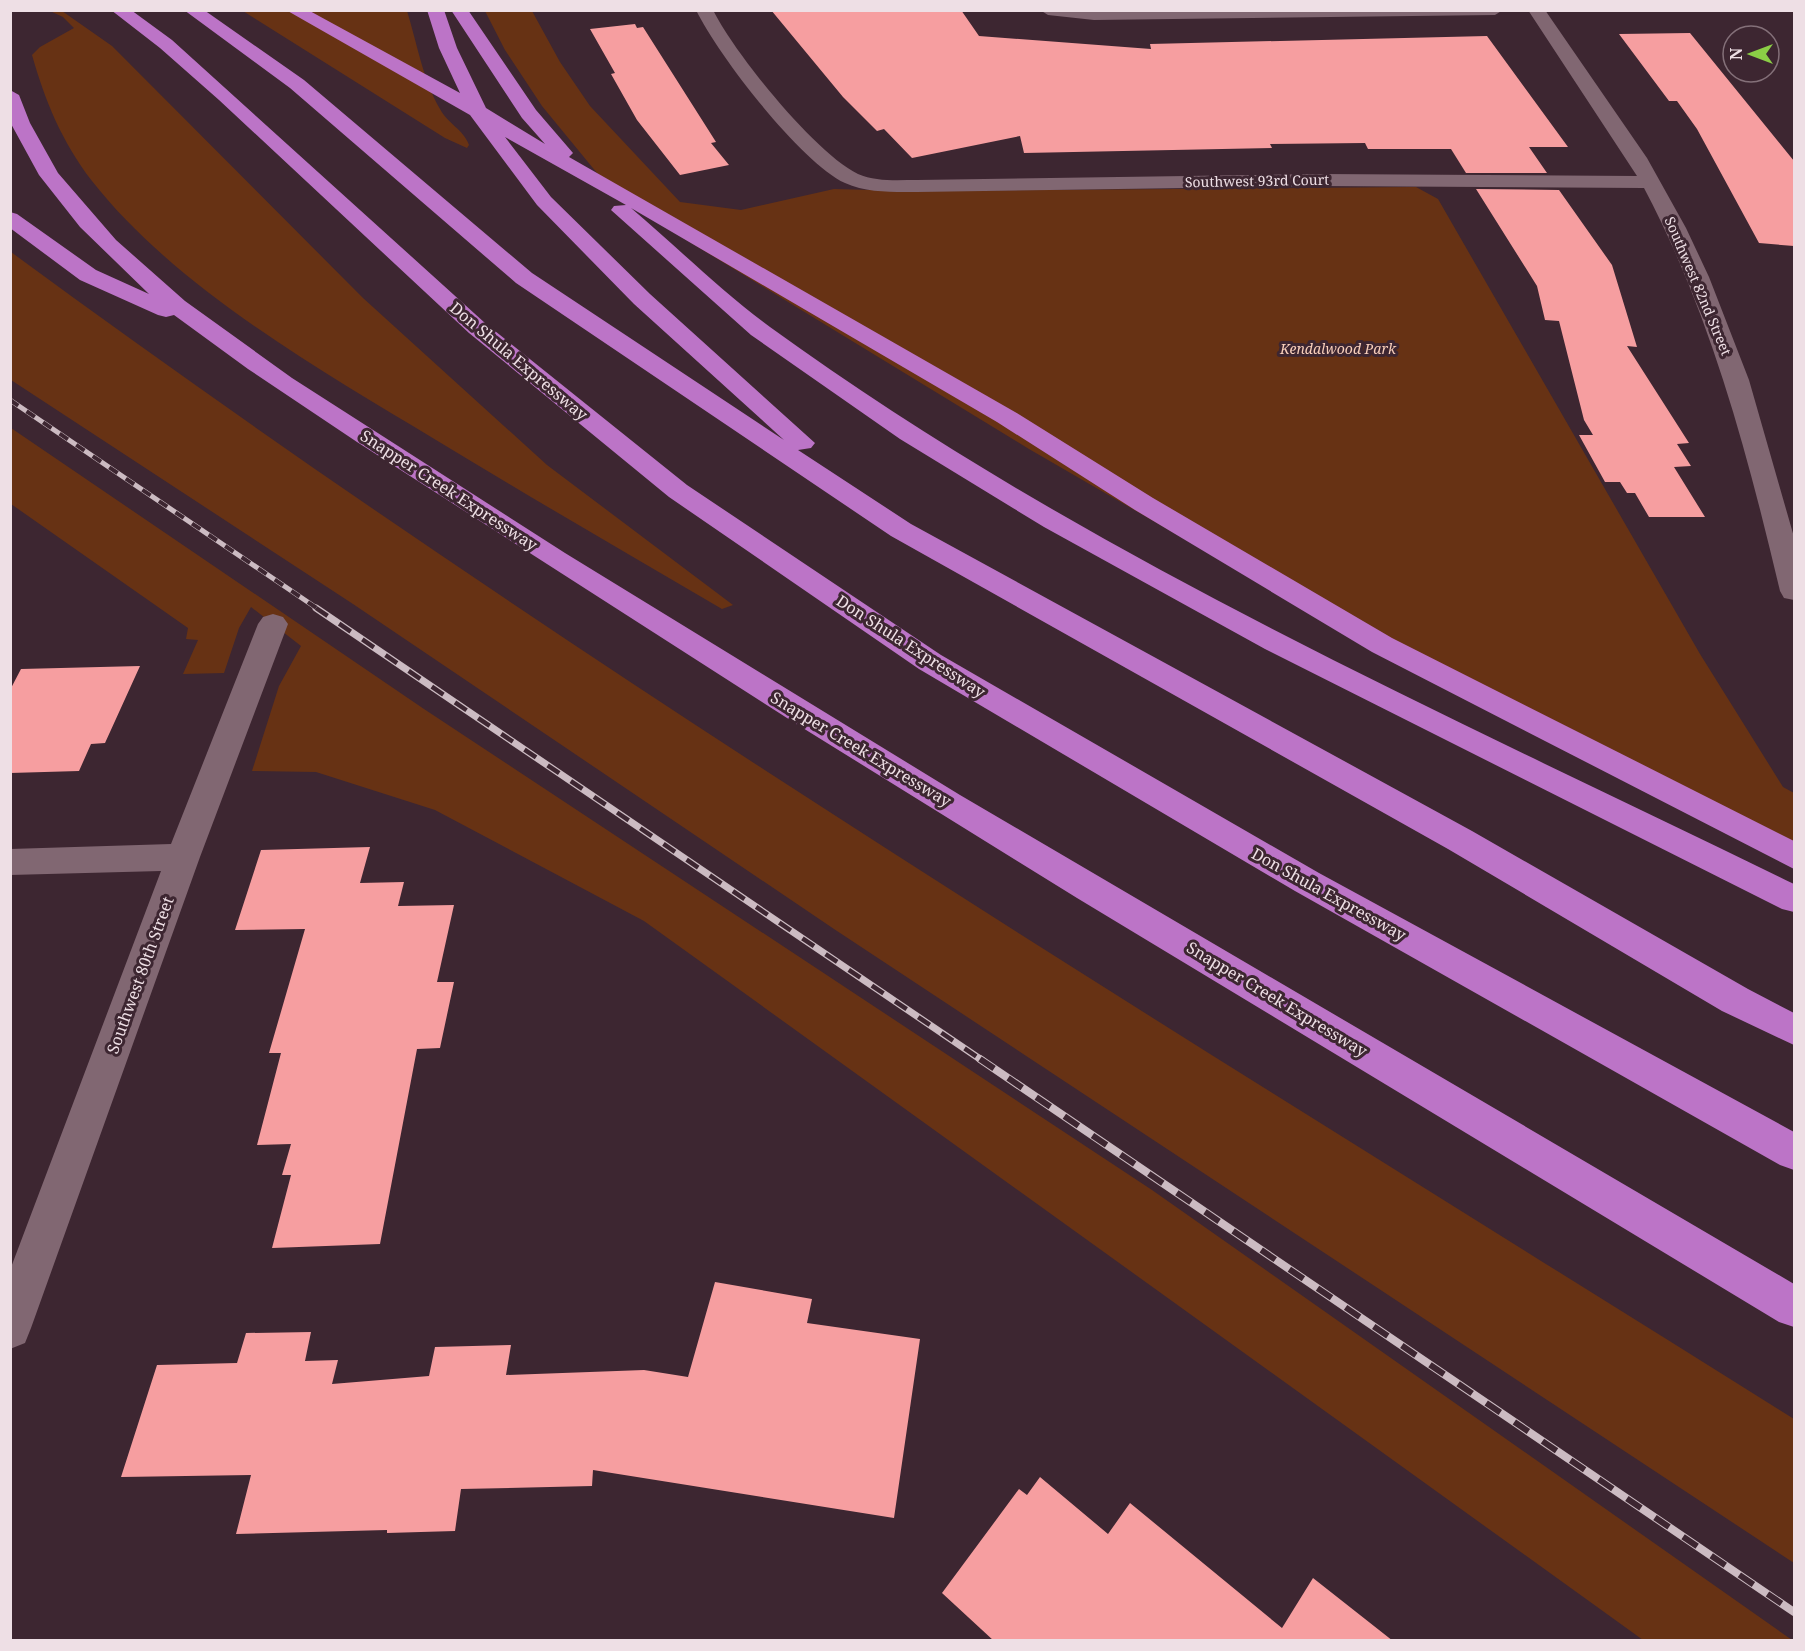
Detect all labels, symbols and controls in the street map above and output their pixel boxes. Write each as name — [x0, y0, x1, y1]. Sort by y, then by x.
north arrow — [1721, 24, 1781, 84]
text: N — [1725, 47, 1747, 60]
street label: Southwest 93rd Court — [1185, 170, 1329, 191]
street label: Southwest 82nd Street — [1661, 214, 1736, 358]
street label: Don Shula Expressway — [445, 297, 593, 426]
park label: Kendalwood Park — [1279, 339, 1397, 358]
street label: Snapper Creek Expressway — [356, 424, 543, 556]
street label: Don Shula Expressway — [832, 590, 991, 703]
street label: Snapper Creek Expressway — [767, 686, 956, 812]
street label: Don Shula Expressway — [1248, 842, 1411, 946]
street label: Southwest 80th Street — [101, 893, 179, 1057]
street label: Snapper Creek Expressway — [1183, 936, 1372, 1062]

